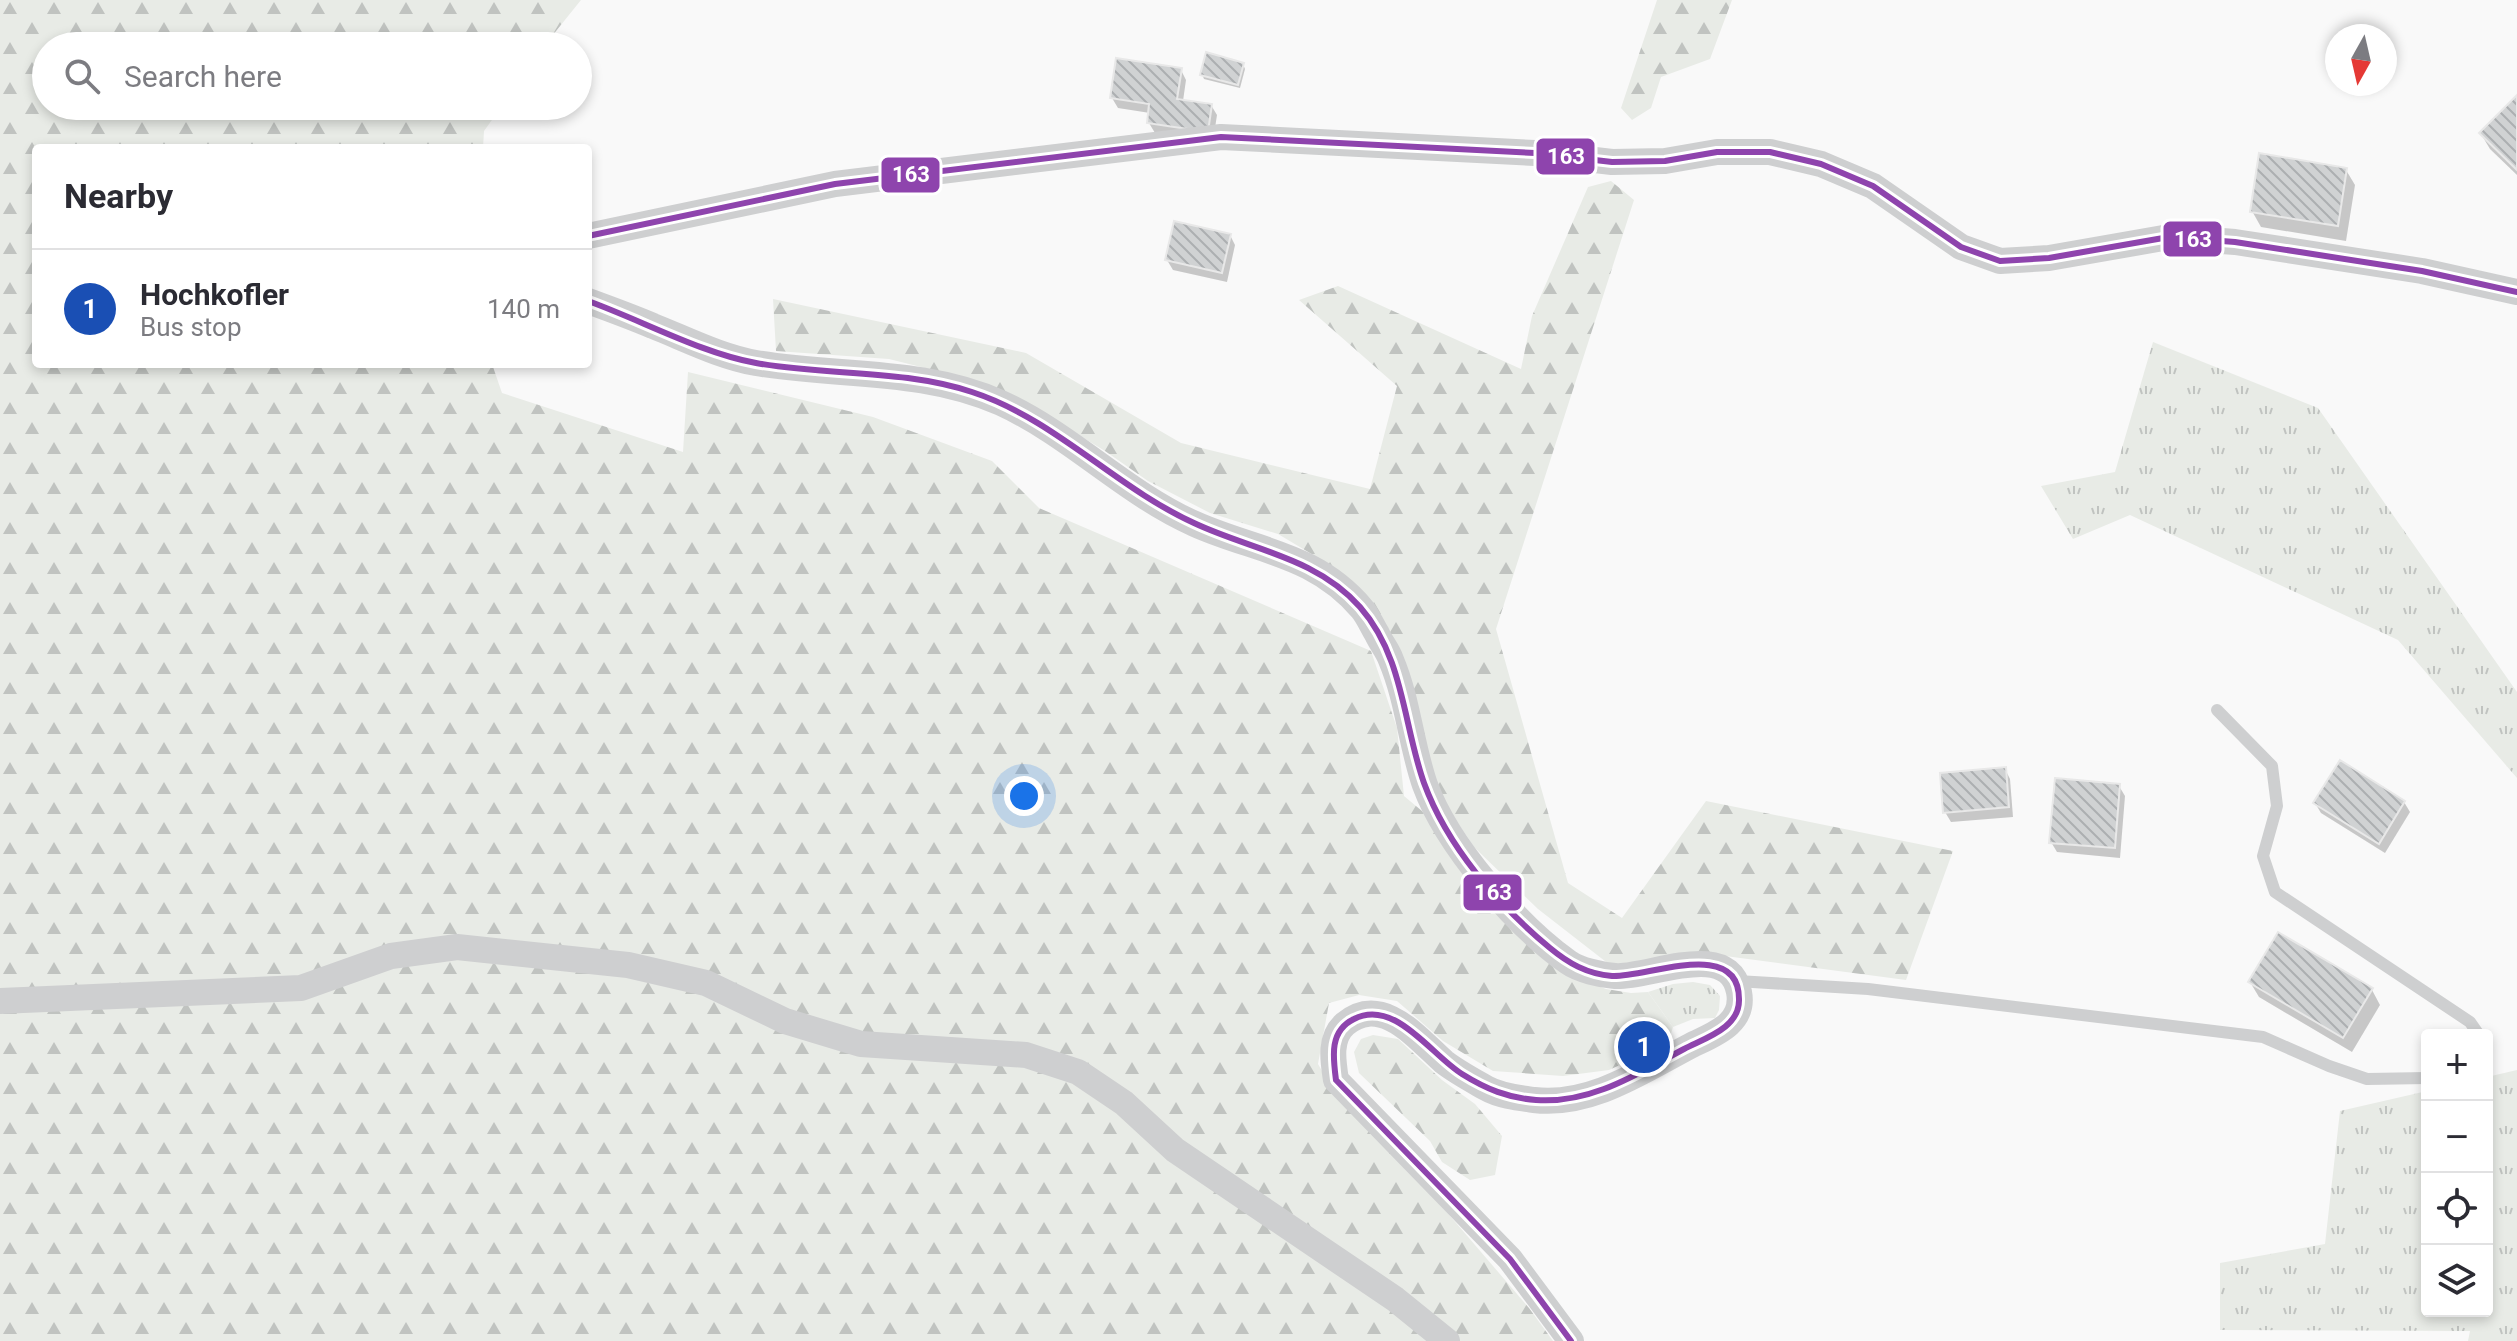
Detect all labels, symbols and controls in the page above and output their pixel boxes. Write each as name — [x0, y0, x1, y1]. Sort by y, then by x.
north arrow — [2325, 24, 2397, 96]
search box — [32, 32, 592, 120]
icon: search — [60, 54, 104, 98]
text: Search here — [124, 59, 282, 94]
line badge: 163 — [1535, 137, 1596, 176]
text: 163 — [1547, 144, 1585, 169]
line badge: 163 — [880, 156, 941, 194]
text: 163 — [892, 162, 930, 187]
text: Nearby — [64, 176, 173, 216]
line badge: 163 — [2162, 220, 2223, 258]
text: 163 — [2174, 227, 2212, 252]
text: Hochkofler — [140, 277, 289, 312]
text: 1 — [83, 294, 97, 324]
text: 140 m — [487, 294, 560, 324]
text: Bus stop — [140, 312, 242, 342]
your location — [1004, 776, 1044, 816]
line badge: 163 — [1462, 873, 1523, 912]
text: 163 — [1474, 880, 1512, 905]
pin: 1 — [1618, 1017, 1670, 1077]
map controls — [2421, 1029, 2493, 1317]
button: + — [2421, 1029, 2493, 1101]
button: − — [2421, 1101, 2493, 1173]
button: locate — [2421, 1173, 2493, 1245]
button: layers — [2421, 1245, 2493, 1317]

